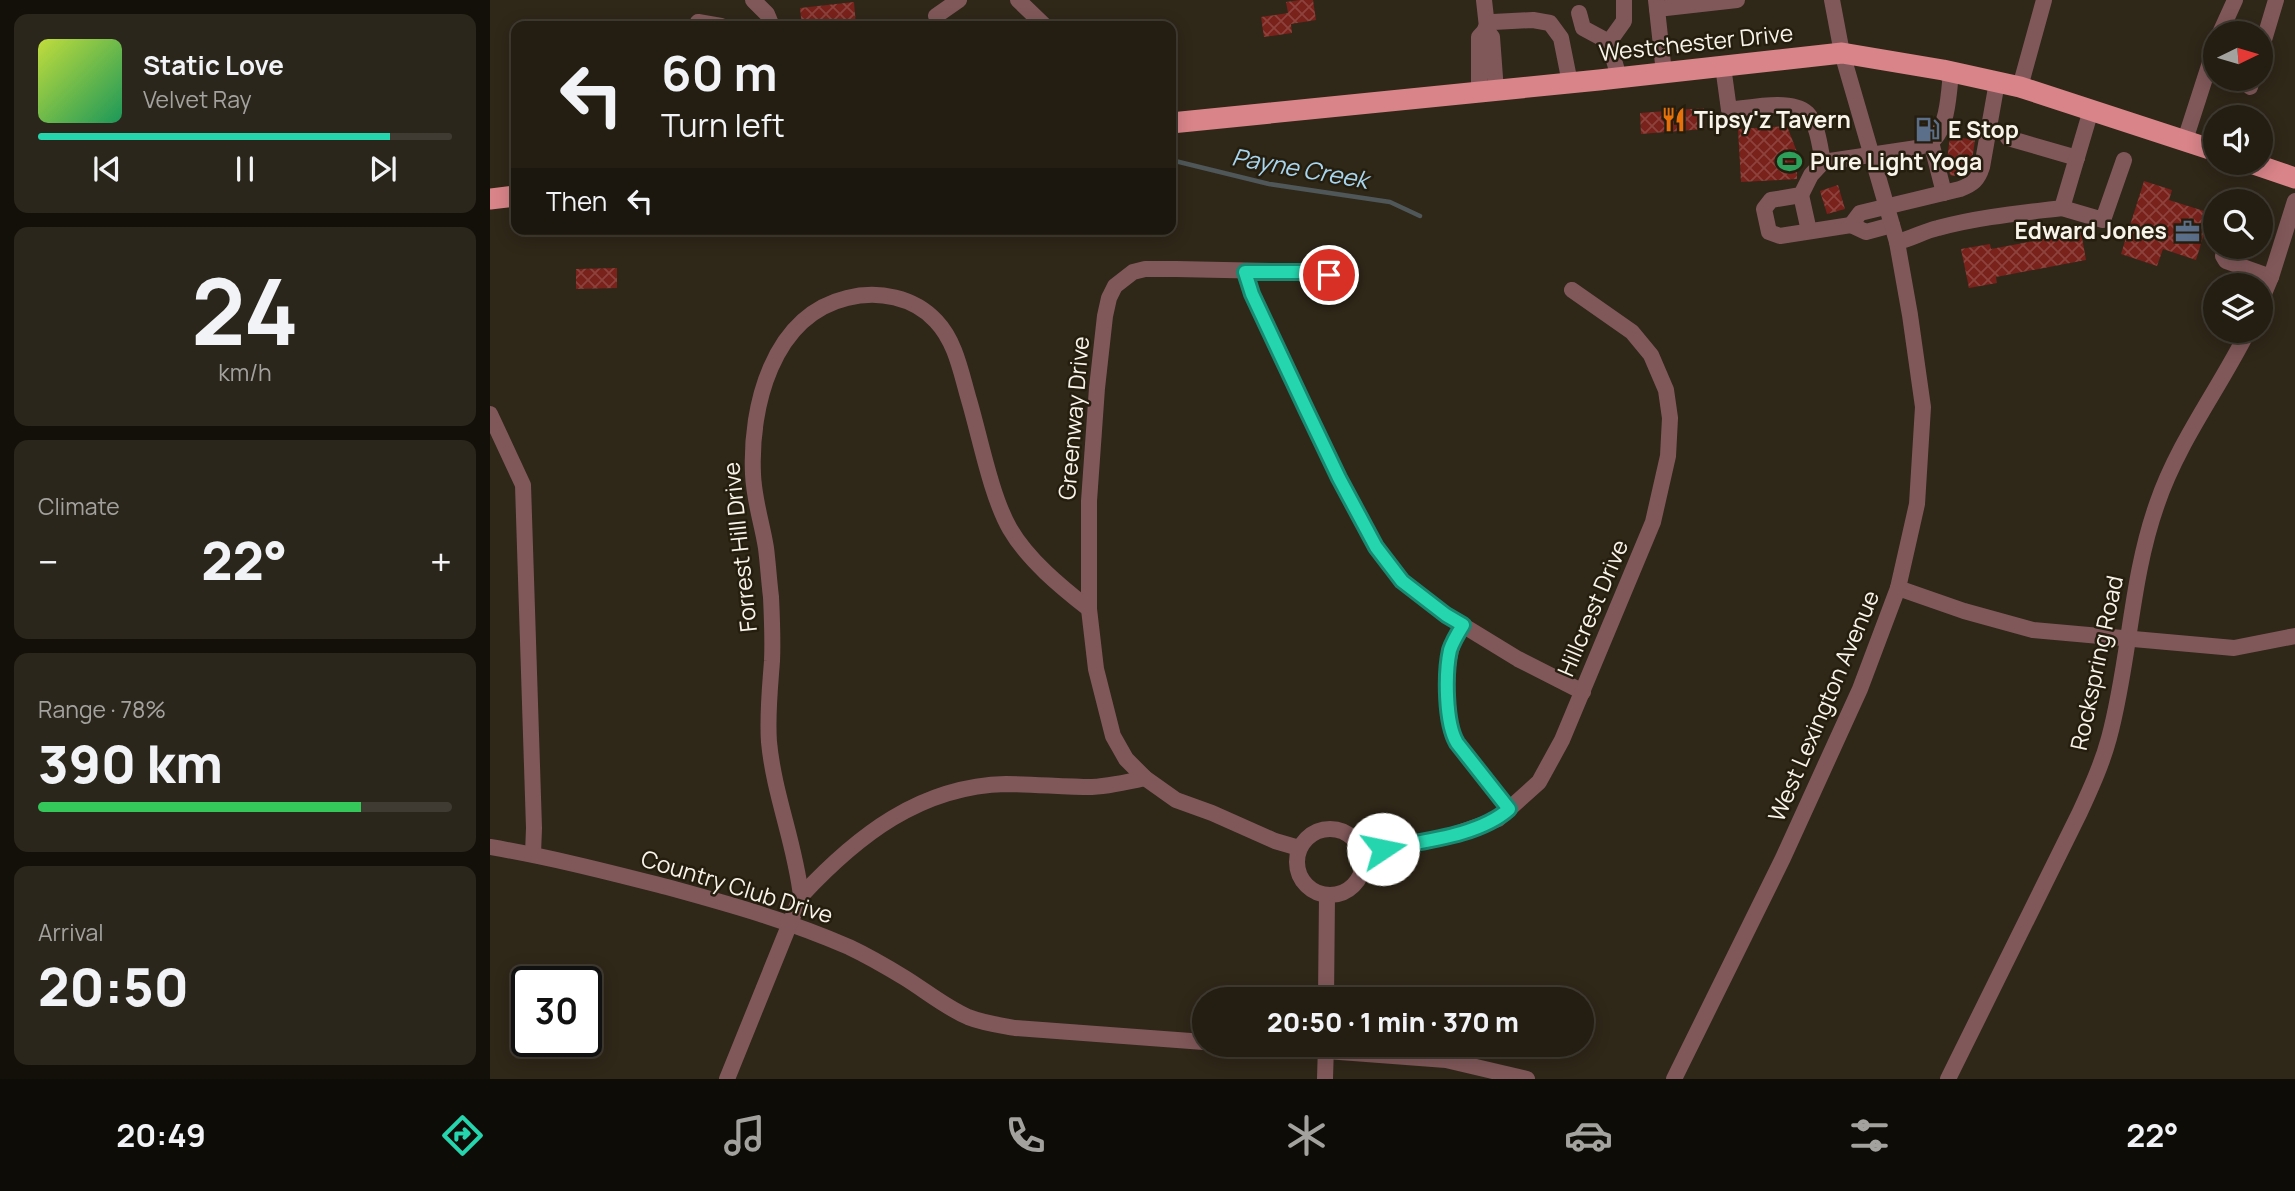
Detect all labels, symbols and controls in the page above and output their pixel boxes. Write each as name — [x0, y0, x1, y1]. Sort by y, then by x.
street label: Westchester Drive — [1597, 16, 1795, 68]
north arrow — [2203, 21, 2273, 91]
map controls — [2203, 21, 2273, 343]
text: 60 m — [661, 39, 778, 106]
text: Static Love — [143, 47, 284, 83]
icon: left — [546, 49, 637, 140]
text: Velvet Ray — [143, 83, 252, 115]
text: Turn left — [661, 103, 785, 147]
place label: Tipsy'z Tavern — [1694, 103, 1851, 135]
button: sound — [2203, 105, 2273, 175]
restaurant icon: Tipsy'z Tavern — [1660, 106, 1688, 134]
place label: E Stop — [1948, 113, 2019, 145]
fuel station icon: E Stop — [1914, 116, 1942, 144]
water label: Payne Creek — [1230, 139, 1374, 196]
place label: Pure Light Yoga — [1810, 145, 1982, 177]
sports icon: Pure Light Yoga — [1776, 148, 1804, 176]
icon: previous — [88, 150, 126, 188]
icon: pause — [226, 150, 264, 188]
icon: next — [364, 150, 402, 188]
icon: left — [621, 182, 659, 220]
text: Then — [546, 183, 607, 219]
button: search — [2203, 189, 2273, 259]
place label: Edward Jones — [2014, 214, 2167, 246]
office icon: Edward Jones — [2173, 217, 2201, 245]
pin — [1299, 245, 1359, 305]
text: 24 — [191, 248, 299, 372]
icon: arrive — [1310, 256, 1348, 294]
button: layers — [2203, 273, 2273, 343]
street label: Greenway Drive — [1050, 335, 1096, 501]
text: km/h — [218, 356, 272, 388]
street label: Forrest Hill Drive — [714, 461, 764, 634]
text: Climate — [38, 490, 120, 522]
text: 22° — [201, 525, 287, 596]
street label: Hillcrest Drive — [1549, 534, 1635, 681]
text: − — [38, 535, 59, 587]
text: + — [430, 535, 452, 587]
street label: Rockspring Road — [2062, 573, 2130, 753]
street label: West Lexington Avenue — [1760, 585, 1886, 826]
text: Range · 78% — [38, 693, 166, 725]
text: 390 km — [38, 728, 223, 799]
position arrow — [1346, 812, 1420, 886]
street label: Country Club Drive — [637, 842, 837, 930]
text: Arrival — [38, 916, 104, 948]
text: 20:50 — [38, 951, 189, 1022]
speed limit sign: 30 — [511, 966, 602, 1057]
text: 20:50 · 1 min · 370 m — [1267, 1004, 1519, 1040]
icon: directions — [438, 1111, 487, 1160]
icon: music — [720, 1111, 769, 1160]
icon: phone — [1001, 1111, 1050, 1160]
icon: climate — [1282, 1111, 1331, 1160]
icon: car — [1564, 1111, 1613, 1160]
icon: filters — [1845, 1111, 1894, 1160]
text: 20:49 — [116, 1113, 206, 1157]
text: 22° — [2126, 1113, 2179, 1157]

